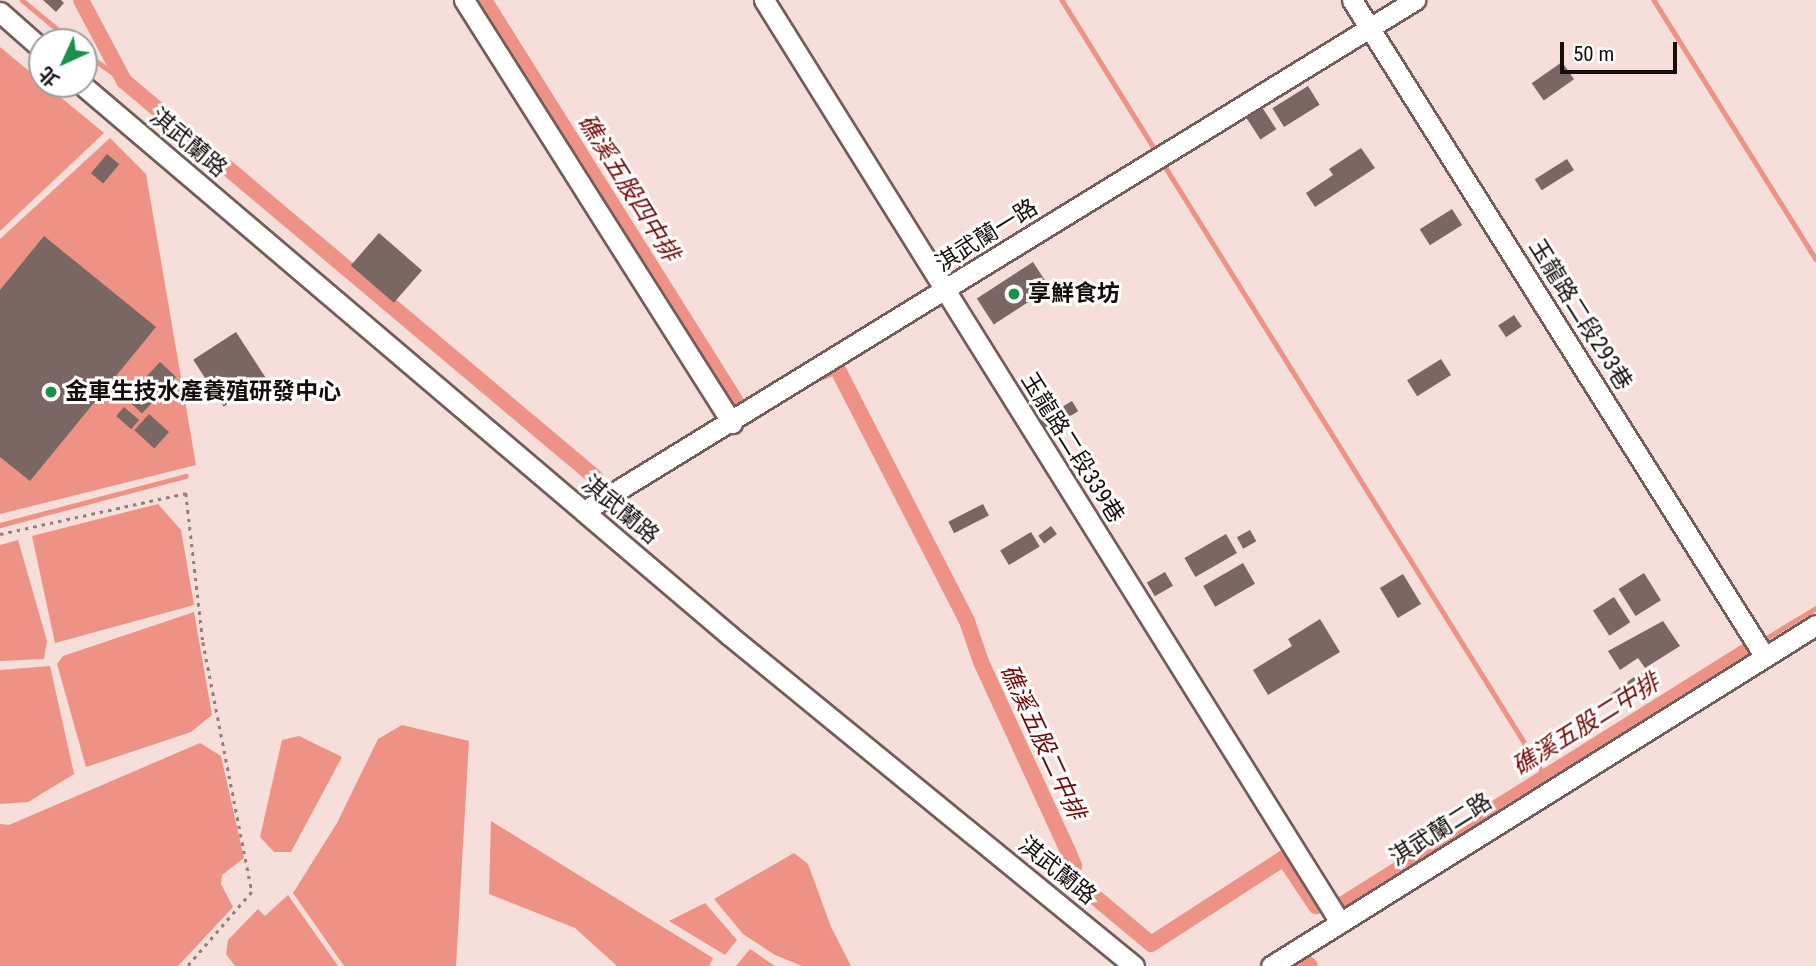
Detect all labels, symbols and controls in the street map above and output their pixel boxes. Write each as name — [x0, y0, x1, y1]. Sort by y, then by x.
north arrow — [28, 28, 98, 98]
scale bar — [1564, 28, 1681, 72]
text: 50 m — [1573, 42, 1614, 66]
text: 北 — [34, 62, 64, 92]
street label: 淇武蘭路 — [144, 103, 232, 183]
water label: 礁溪五股四中排 — [571, 109, 685, 267]
street label: 淇武蘭一路 — [931, 194, 1043, 278]
street label: 玉龍路二段293巷 — [1523, 235, 1637, 395]
place label: 享鮮食坊 — [1028, 280, 1120, 308]
marker: 享鮮食坊 — [1006, 286, 1022, 302]
street label: 玉龍路二段339巷 — [1015, 368, 1129, 528]
place label: 金車生技水產養殖研發中心 — [65, 378, 341, 406]
marker: 金車生技水產養殖研發中心 — [43, 384, 59, 400]
street label: 淇武蘭路 — [576, 470, 664, 550]
water label: 礁溪五股二中排 — [993, 660, 1091, 824]
water label: 礁溪五股二中排 — [1507, 668, 1665, 782]
street label: 淇武蘭二路 — [1385, 788, 1497, 872]
street label: 淇武蘭路 — [1013, 831, 1101, 911]

